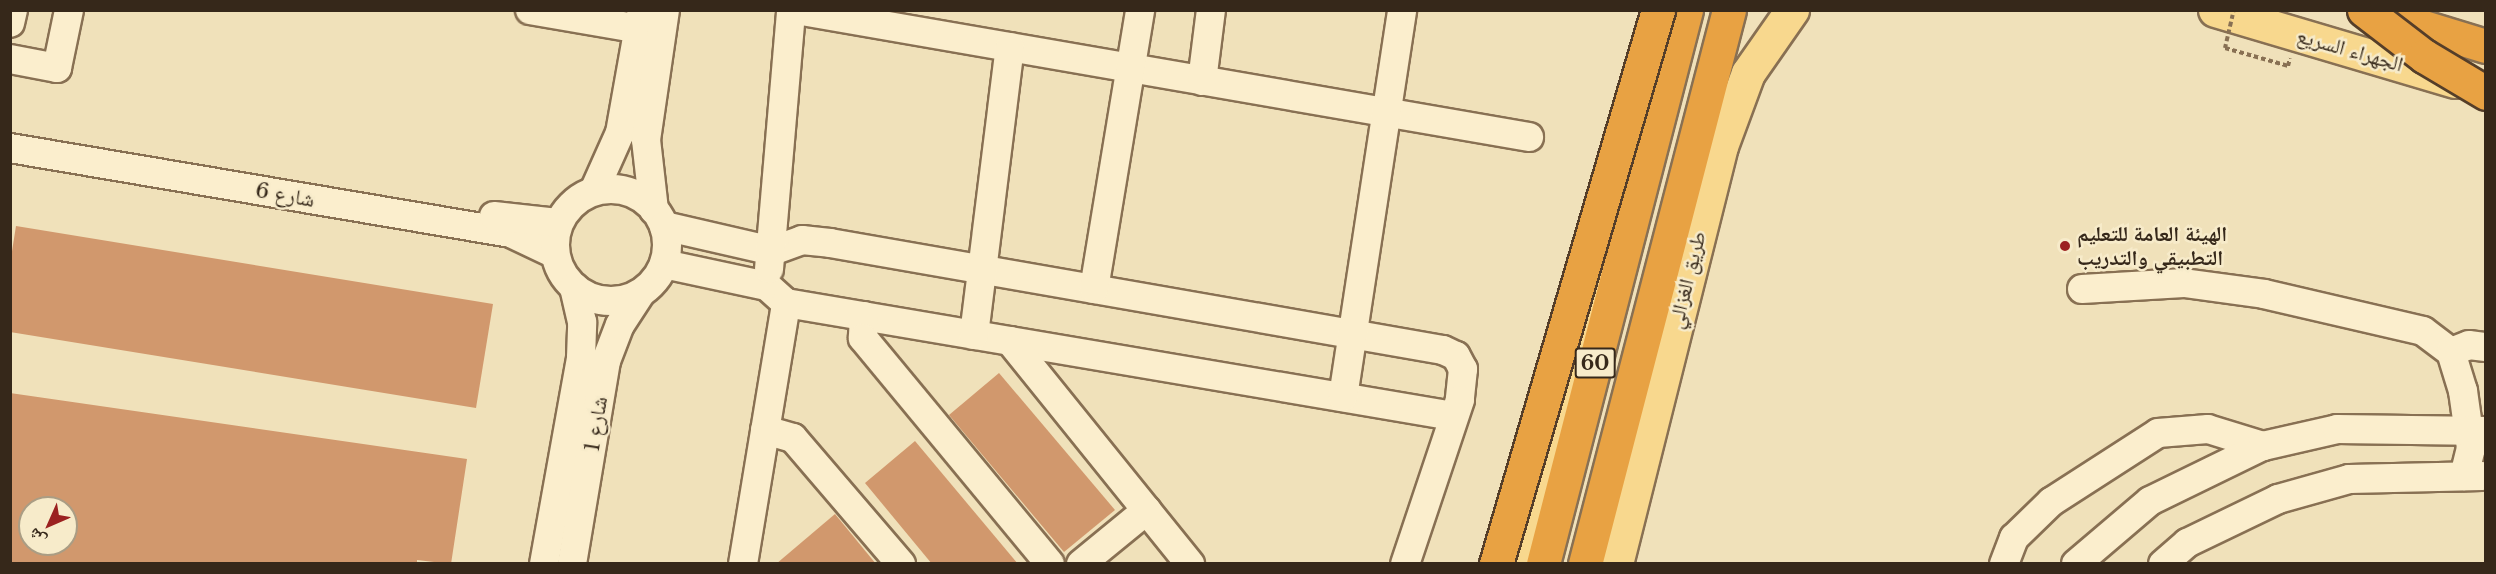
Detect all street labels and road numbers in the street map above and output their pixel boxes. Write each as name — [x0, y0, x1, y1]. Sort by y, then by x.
street label: الجهراء السريع — [2294, 23, 2406, 77]
street label: شارع 6 — [254, 177, 316, 213]
street label: طريق الغزالي — [1663, 229, 1711, 331]
road number: 60 — [1574, 346, 1616, 380]
street label: شارع 1 — [579, 395, 613, 453]

